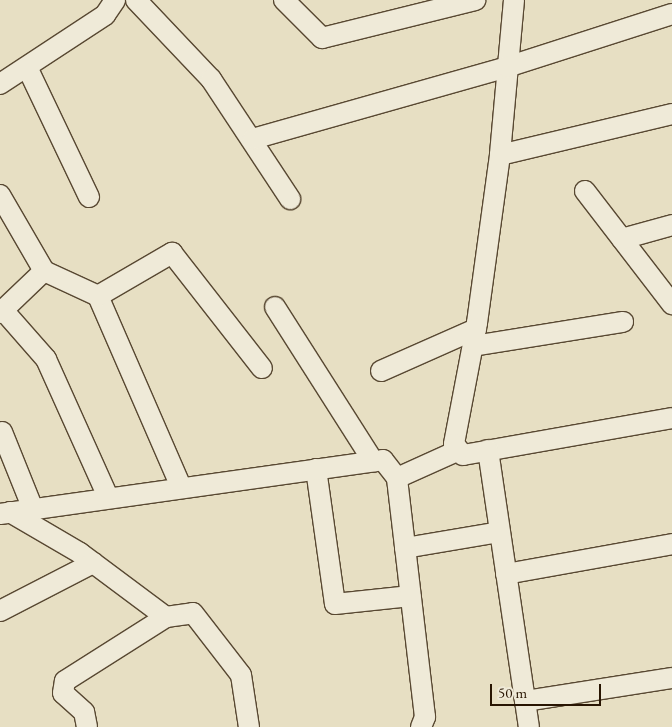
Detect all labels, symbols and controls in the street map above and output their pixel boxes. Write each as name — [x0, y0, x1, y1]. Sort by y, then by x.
scale bar — [492, 674, 603, 706]
text: 50 m — [498, 683, 527, 702]

